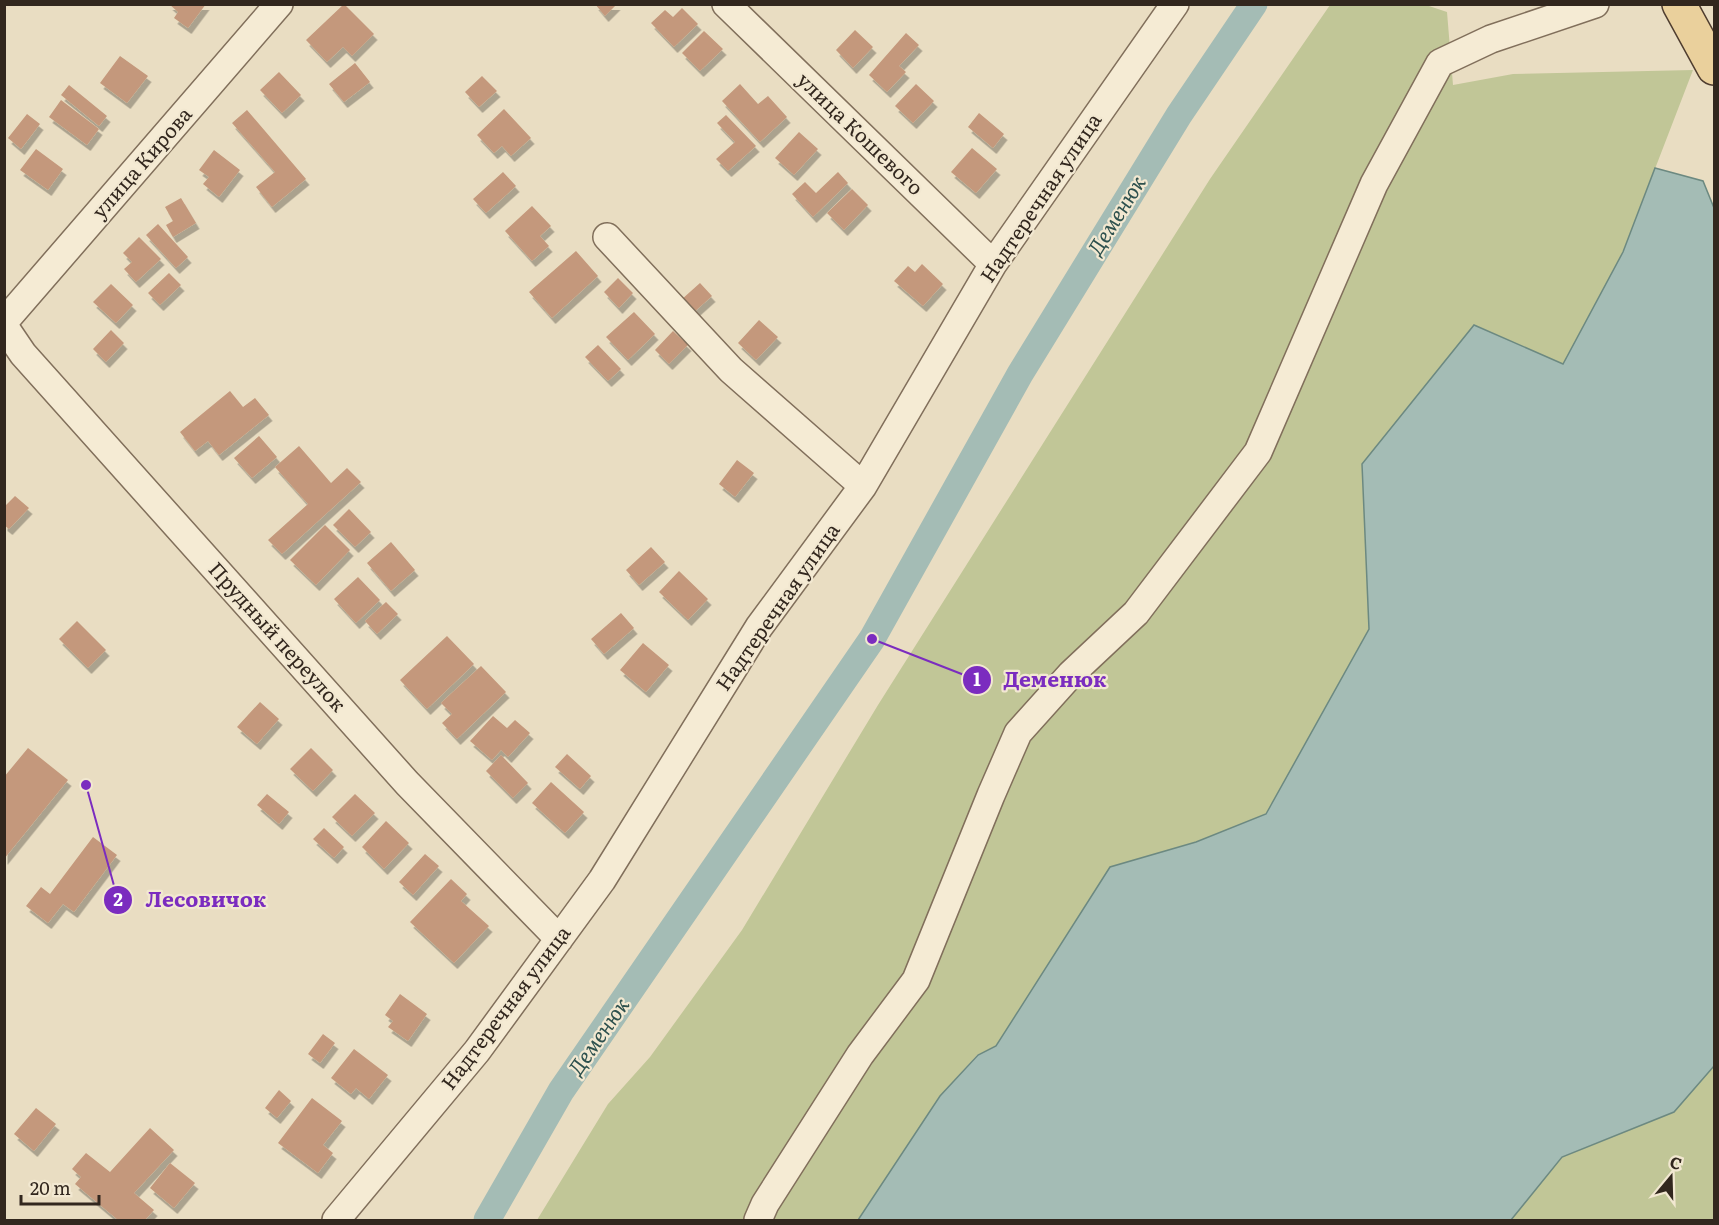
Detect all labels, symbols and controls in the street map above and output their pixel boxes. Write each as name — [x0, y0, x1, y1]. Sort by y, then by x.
street label: улица Кошевого — [791, 64, 931, 201]
street label: улица Кирова — [83, 99, 198, 224]
street label: Надтеречная улица — [971, 106, 1107, 288]
water label: Деменюк — [1078, 168, 1152, 261]
street label: Надтеречная улица — [707, 516, 846, 696]
street label: Прудный переулок — [203, 554, 354, 718]
callout: Деменюк — [962, 661, 1119, 700]
text: Деменюк — [1003, 662, 1107, 693]
text: 1 — [973, 665, 981, 692]
callout: Лесовичок — [103, 880, 278, 919]
text: Лесовичок — [146, 882, 267, 913]
text: 2 — [113, 885, 123, 912]
street label: Надтеречная улица — [433, 918, 576, 1095]
water label: Деменюк — [559, 990, 636, 1081]
north arrow — [1641, 1147, 1701, 1207]
text: С — [1667, 1149, 1685, 1175]
scale bar — [21, 1168, 99, 1206]
text: 20 m — [30, 1174, 71, 1201]

